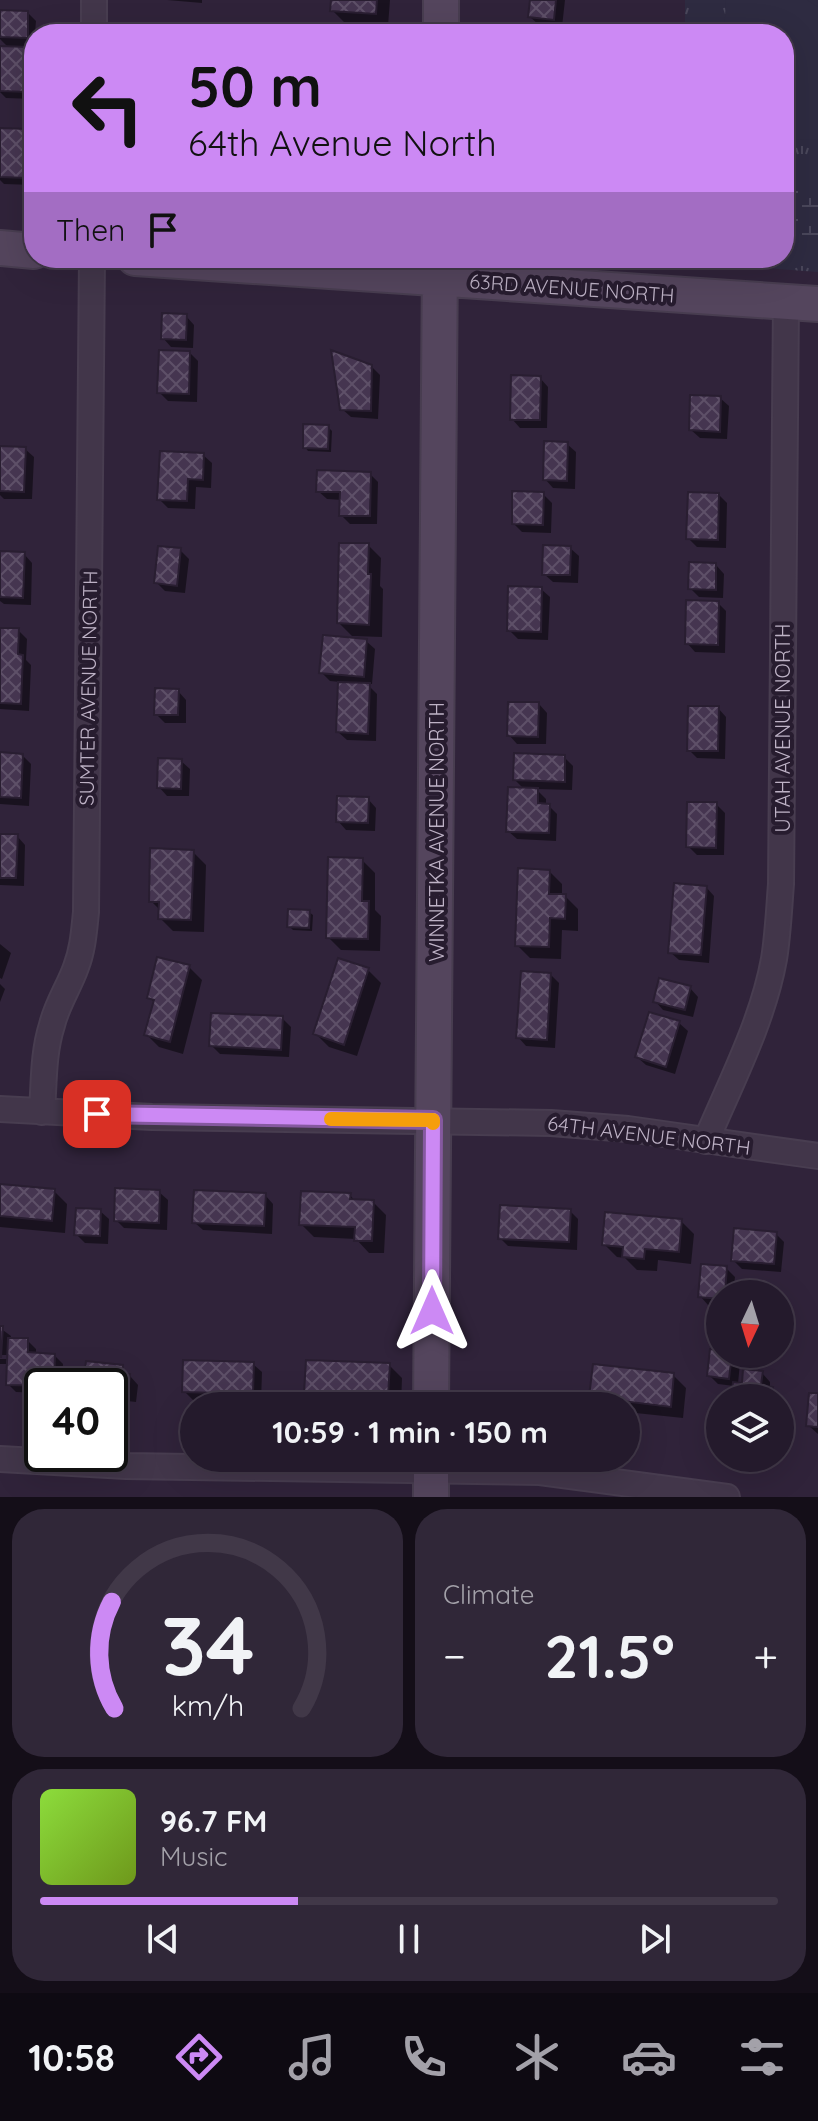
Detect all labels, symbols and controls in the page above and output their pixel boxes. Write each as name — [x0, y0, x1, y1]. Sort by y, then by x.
text: 50 m — [188, 51, 322, 121]
icon: left — [56, 56, 160, 160]
text: 64th Avenue North — [188, 120, 497, 165]
icon: arrive — [141, 208, 185, 252]
text: Then — [56, 211, 125, 249]
street label: 63RD AVENUE NORTH — [469, 268, 675, 308]
street label: SUMTER AVENUE NORTH — [73, 570, 103, 806]
street label: UTAH AVENUE NORTH — [770, 624, 795, 833]
street label: WINNETKA AVENUE NORTH — [424, 702, 449, 962]
pin — [63, 1080, 131, 1148]
icon: arrive — [75, 1092, 119, 1136]
street label: 64TH AVENUE NORTH — [546, 1110, 752, 1160]
position arrow — [390, 1269, 474, 1353]
north arrow — [706, 1280, 794, 1368]
map controls — [706, 1280, 794, 1472]
speed limit sign: 40 — [24, 1368, 128, 1472]
button: layers — [706, 1384, 794, 1472]
text: 10:59 · 1 min · 150 m — [272, 1413, 548, 1451]
text: Climate — [443, 1578, 534, 1611]
text: 34 — [161, 1592, 254, 1696]
text: 21.5° — [544, 1618, 675, 1693]
text: − — [443, 1628, 466, 1683]
text: + — [753, 1628, 778, 1683]
text: km/h — [171, 1687, 244, 1723]
text: 96.7 FM — [160, 1802, 267, 1840]
text: Music — [160, 1840, 228, 1873]
icon: previous — [141, 1917, 185, 1961]
icon: pause — [387, 1917, 431, 1961]
icon: next — [633, 1917, 677, 1961]
icon: directions — [171, 2029, 227, 2085]
icon: music — [284, 2029, 340, 2085]
icon: phone — [396, 2029, 452, 2085]
icon: climate — [509, 2029, 565, 2085]
icon: car — [621, 2029, 677, 2085]
icon: filters — [734, 2029, 790, 2085]
text: 10:58 — [28, 2035, 115, 2080]

